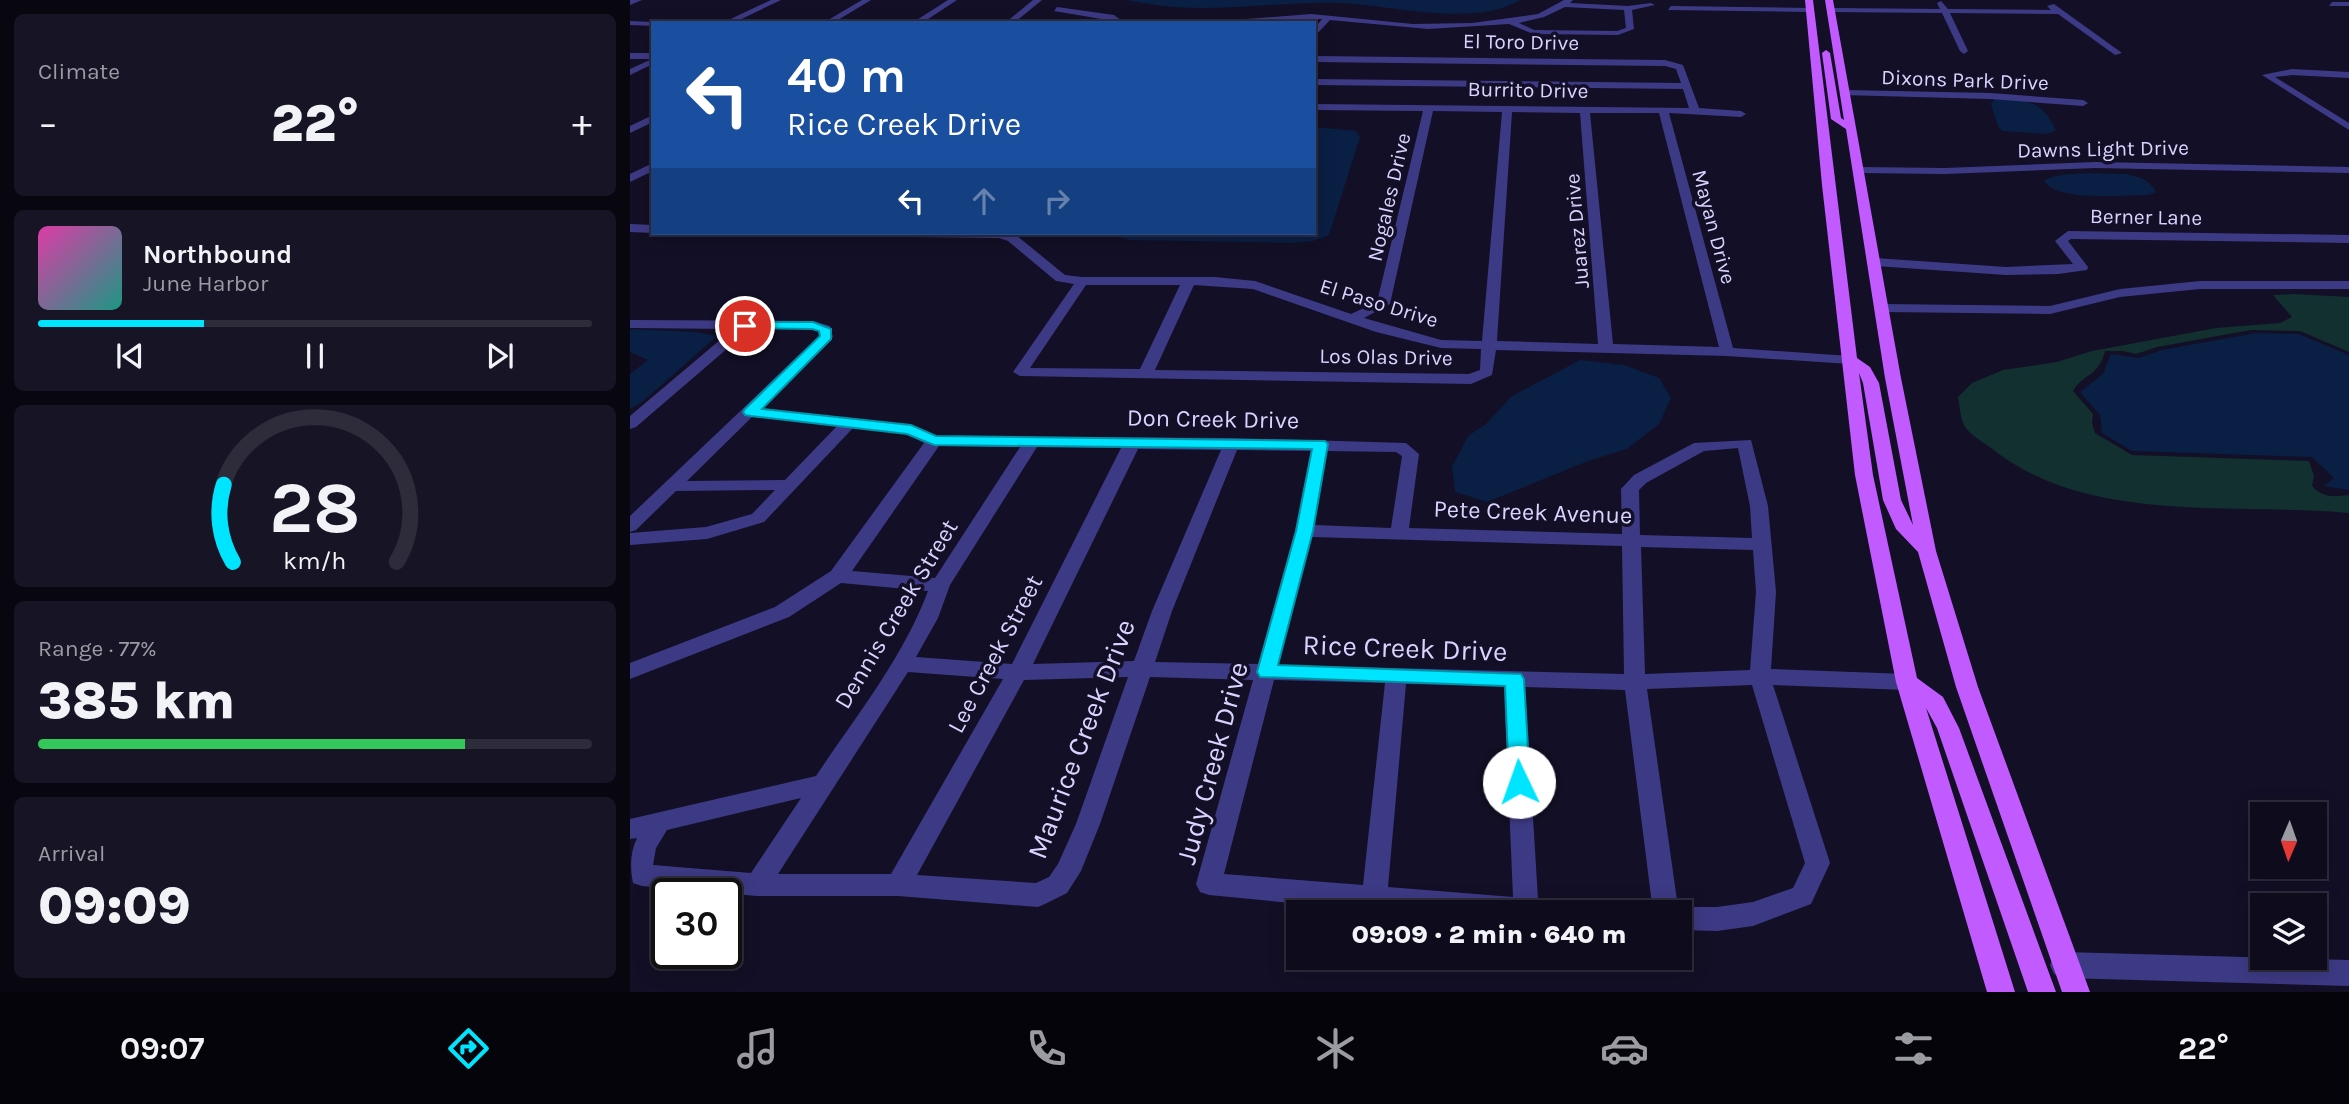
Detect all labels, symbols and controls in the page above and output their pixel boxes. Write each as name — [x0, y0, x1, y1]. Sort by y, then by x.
street label: El Toro Drive — [1463, 29, 1579, 55]
text: 40 m — [787, 47, 906, 104]
icon: left — [672, 49, 763, 140]
text: Climate — [38, 58, 120, 85]
street label: Dixons Park Drive — [1881, 65, 2049, 95]
street label: Burrito Drive — [1467, 77, 1589, 103]
text: 22° — [271, 93, 359, 154]
text: − — [38, 101, 58, 146]
text: + — [572, 101, 592, 146]
text: Rice Creek Drive — [787, 106, 1021, 143]
street label: Nogales Drive — [1363, 130, 1415, 264]
street label: Dawns Light Drive — [2017, 136, 2189, 162]
street label: Mayan Drive — [1687, 167, 1741, 287]
street label: Juarez Drive — [1560, 173, 1594, 289]
icon: left — [892, 182, 930, 220]
icon: ahead — [965, 182, 1003, 220]
icon: right — [1038, 182, 1076, 220]
street label: Berner Lane — [2090, 204, 2202, 230]
text: Northbound — [143, 239, 292, 270]
text: June Harbor — [143, 270, 268, 297]
street label: El Paso Drive — [1317, 274, 1441, 332]
pin — [715, 296, 775, 356]
icon: arrive — [726, 307, 764, 345]
icon: previous — [111, 337, 149, 375]
icon: pause — [296, 337, 334, 375]
icon: next — [481, 337, 519, 375]
street label: Los Olas Drive — [1319, 344, 1453, 370]
street label: Don Creek Drive — [1127, 403, 1299, 435]
text: 28 — [269, 465, 361, 550]
street label: Pete Creek Avenue — [1433, 495, 1633, 529]
street label: Dennis Creek Street — [828, 514, 964, 714]
text: km/h — [283, 546, 347, 575]
street label: Lee Creek Street — [942, 570, 1048, 738]
street label: Maurice Creek Drive — [1020, 615, 1142, 863]
street label: Rice Creek Drive — [1302, 628, 1508, 668]
text: Range · 77% — [38, 635, 157, 662]
street label: Judy Creek Drive — [1169, 658, 1255, 868]
text: 385 km — [38, 670, 235, 731]
position arrow — [1482, 745, 1556, 819]
north arrow — [2250, 802, 2328, 878]
map controls — [2250, 802, 2327, 970]
text: Arrival — [38, 840, 105, 867]
text: 09:09 — [38, 875, 191, 936]
speed limit sign: 30 — [651, 878, 742, 969]
button: layers — [2250, 893, 2327, 970]
text: 09:09 · 2 min · 640 m — [1352, 919, 1626, 950]
icon: directions — [444, 1024, 493, 1073]
icon: music — [733, 1024, 782, 1073]
icon: phone — [1022, 1024, 1071, 1073]
icon: climate — [1311, 1024, 1360, 1073]
icon: car — [1600, 1024, 1649, 1073]
icon: filters — [1889, 1024, 1938, 1073]
text: 09:07 — [120, 1030, 205, 1067]
text: 22° — [2178, 1030, 2229, 1067]

